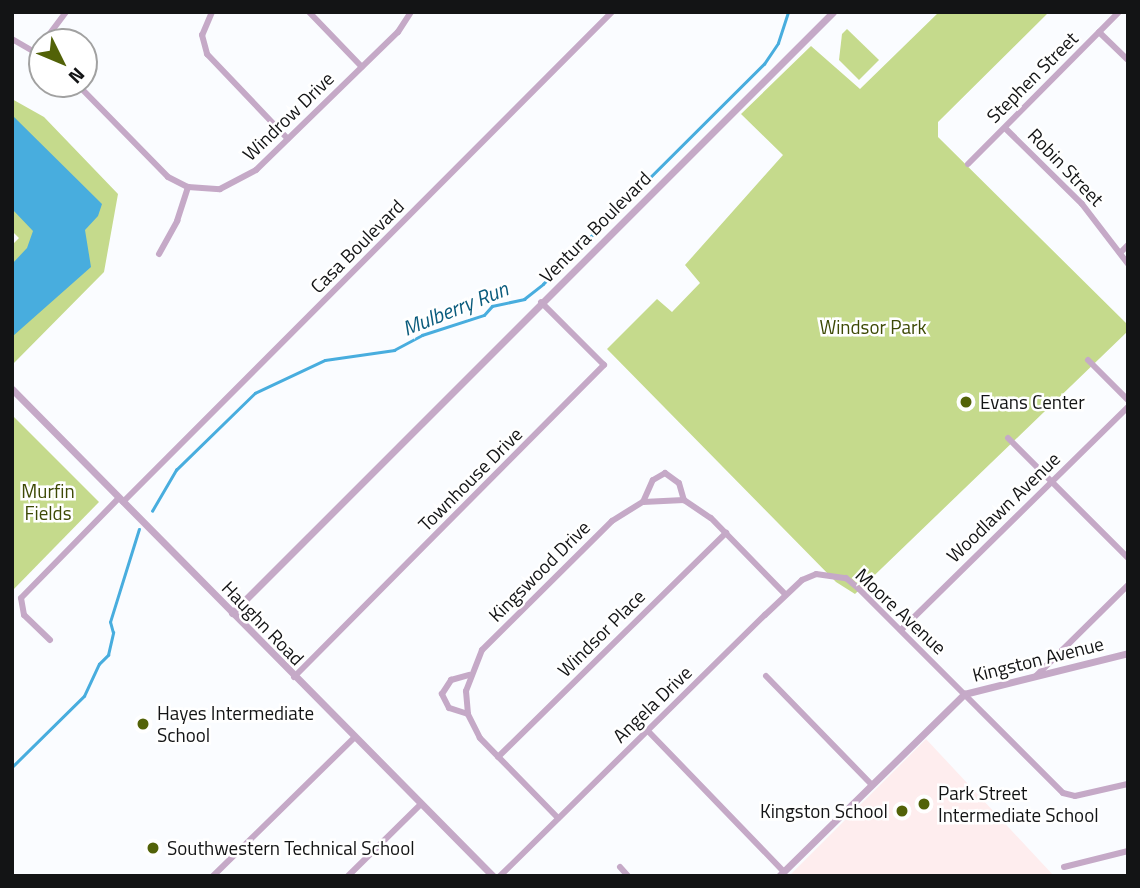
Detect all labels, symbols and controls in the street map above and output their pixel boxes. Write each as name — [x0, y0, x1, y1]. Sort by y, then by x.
street label: Stephen Street — [982, 27, 1082, 127]
north arrow — [28, 28, 98, 98]
text: N — [62, 62, 92, 91]
street label: Windrow Drive — [238, 67, 338, 165]
street label: Robin Street — [1023, 123, 1109, 211]
street label: Ventura Boulevard — [535, 167, 655, 287]
street label: Casa Boulevard — [305, 194, 409, 298]
water label: Mulberry Run — [398, 275, 512, 341]
park label: Windsor Park — [819, 316, 927, 338]
place label: Evans Center — [980, 391, 1085, 413]
marker: Evans Center — [958, 394, 974, 410]
street label: Townhouse Drive — [413, 422, 527, 536]
street label: Woodlawn Avenue — [942, 447, 1064, 567]
park label: Murfin Fields — [21, 480, 75, 524]
street label: Kingswood Drive — [484, 516, 594, 626]
street label: Moore Avenue — [851, 563, 951, 659]
street label: Haughn Road — [217, 576, 309, 670]
street label: Windsor Place — [553, 585, 649, 681]
street label: Kingston Avenue — [970, 632, 1106, 686]
street label: Angela Drive — [608, 661, 696, 747]
place label: Hayes Intermediate School — [157, 702, 314, 746]
marker: Hayes Intermediate School — [135, 716, 151, 732]
place label: Park Street Intermediate School — [938, 782, 1099, 826]
marker: Park Street Intermediate School — [916, 796, 932, 812]
place label: Kingston School — [760, 800, 888, 822]
marker: Kingston School — [894, 803, 910, 819]
place label: Southwestern Technical School — [167, 837, 415, 859]
marker: Southwestern Technical School — [145, 840, 161, 856]

